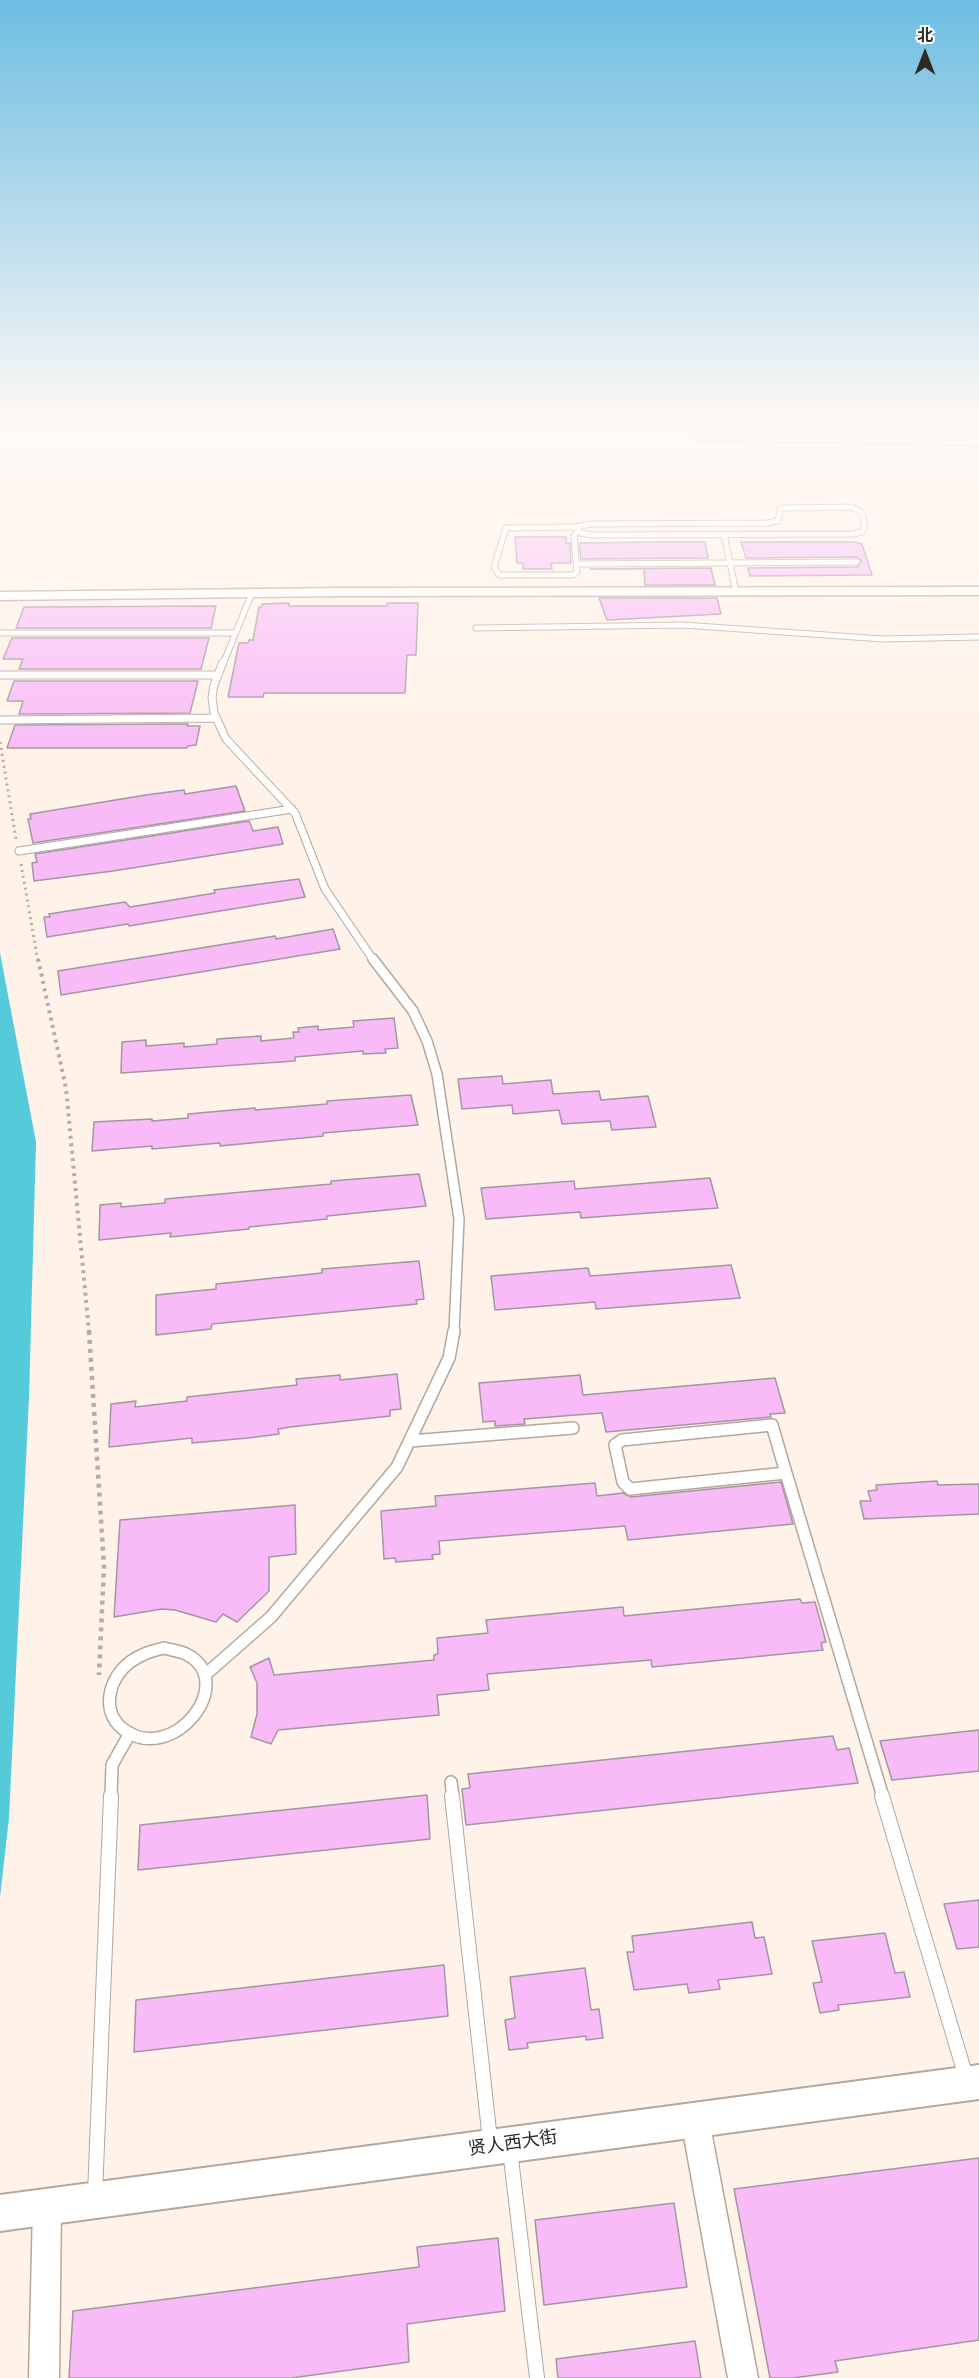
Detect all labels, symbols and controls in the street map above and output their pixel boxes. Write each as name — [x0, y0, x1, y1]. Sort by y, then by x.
north arrow — [895, 24, 955, 84]
text: 北 — [917, 26, 933, 45]
street label: 贤人西大街 — [467, 2127, 559, 2161]

